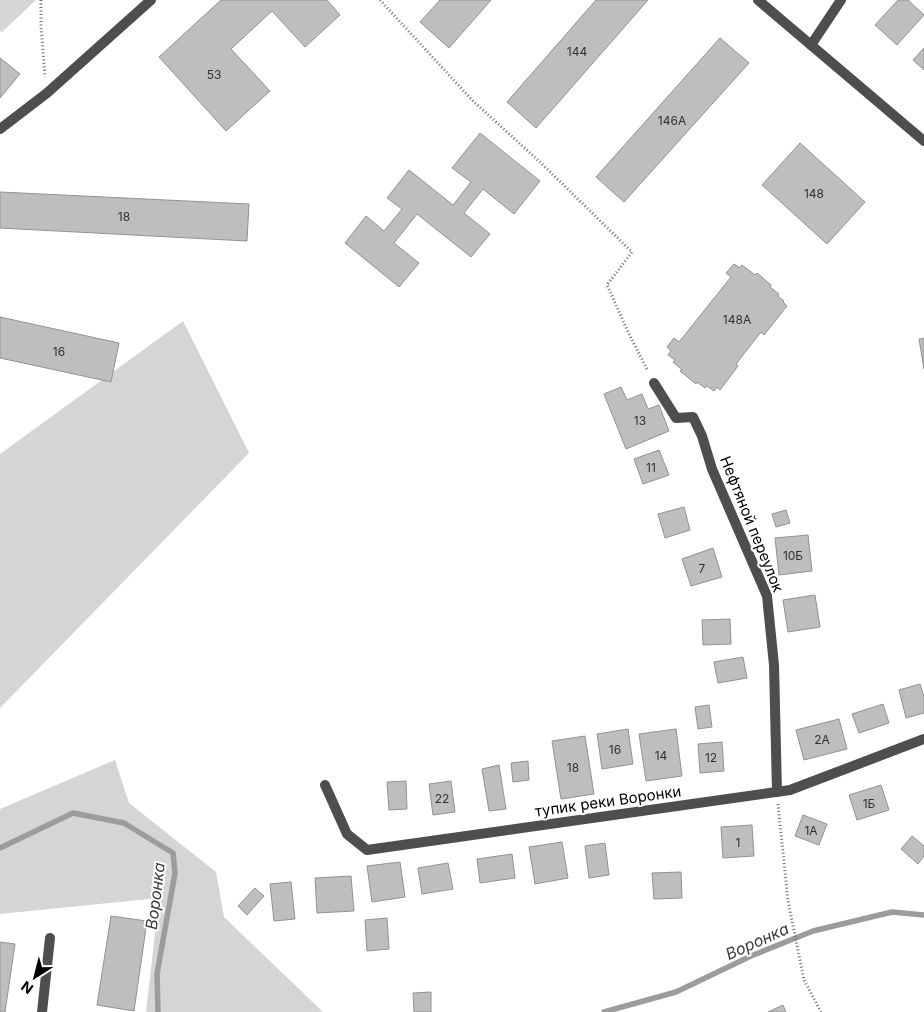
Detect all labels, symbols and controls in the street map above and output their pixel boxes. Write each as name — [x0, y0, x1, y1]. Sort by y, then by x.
house number: 144 — [567, 44, 587, 59]
house number: 53 — [207, 67, 221, 82]
house number: 146А — [658, 113, 686, 128]
house number: 148 — [804, 186, 824, 201]
house number: 18 — [118, 209, 130, 224]
house number: 148А — [723, 312, 751, 327]
house number: 16 — [53, 344, 65, 359]
house number: 13 — [634, 413, 646, 428]
street label: Нефтяной переулок — [716, 453, 788, 595]
house number: 11 — [646, 460, 656, 475]
house number: 10Б — [783, 548, 803, 563]
house number: 7 — [699, 561, 706, 576]
house number: 2А — [814, 732, 830, 747]
house number: 16 — [609, 742, 621, 757]
house number: 14 — [655, 748, 668, 763]
house number: 12 — [705, 750, 717, 765]
house number: 18 — [567, 760, 579, 775]
street label: тупик реки Воронки — [534, 781, 682, 821]
house number: 22 — [435, 791, 449, 806]
house number: 1Б — [863, 796, 876, 811]
house number: 1А — [804, 823, 818, 838]
house number: 1 — [736, 835, 740, 850]
water label: Воронка — [141, 861, 169, 931]
water label: Воронка — [722, 918, 792, 964]
north arrow — [10, 952, 60, 1002]
text: N — [18, 978, 36, 998]

